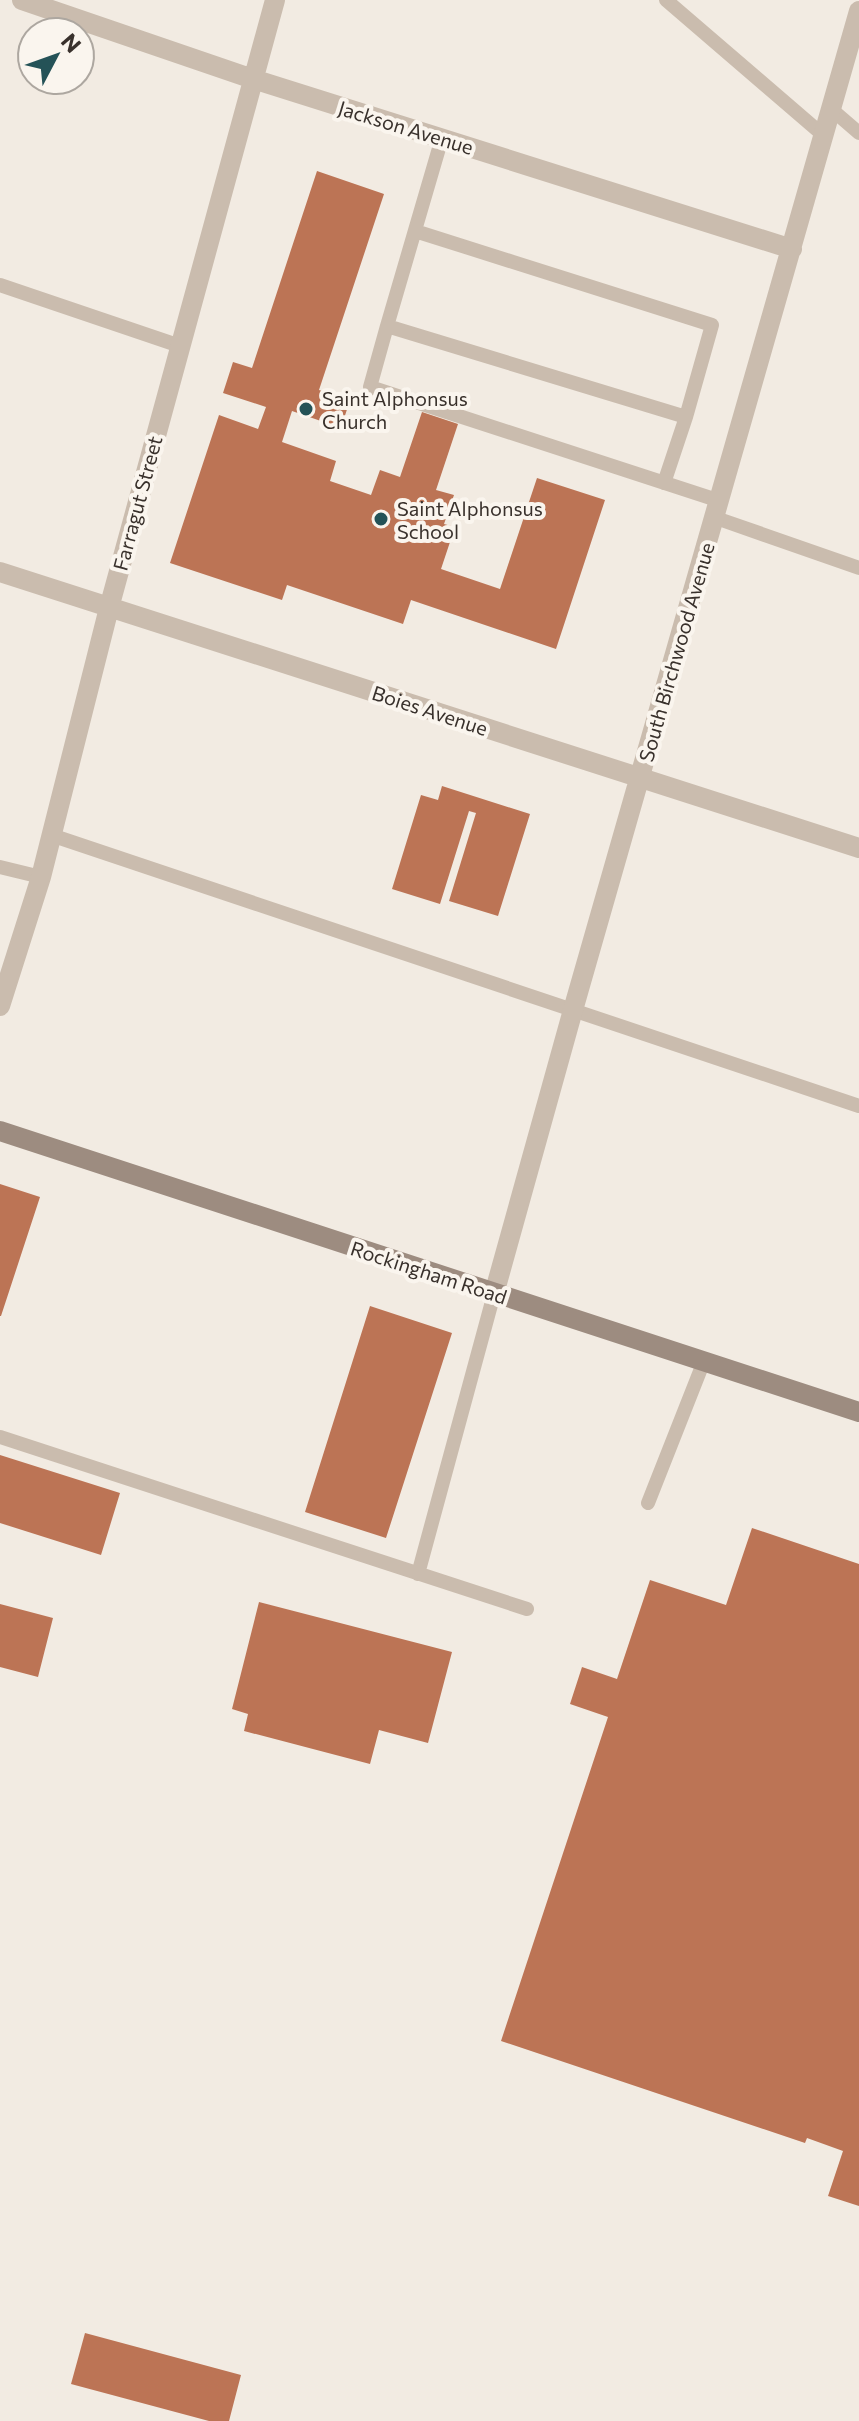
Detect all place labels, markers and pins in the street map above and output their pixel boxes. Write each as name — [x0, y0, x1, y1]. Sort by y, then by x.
place label: Saint Alphonsus Church — [322, 386, 468, 433]
marker: Saint Alphonsus Church — [297, 400, 315, 418]
place label: Saint Alphonsus School — [397, 496, 543, 543]
marker: Saint Alphonsus School — [372, 510, 390, 528]

